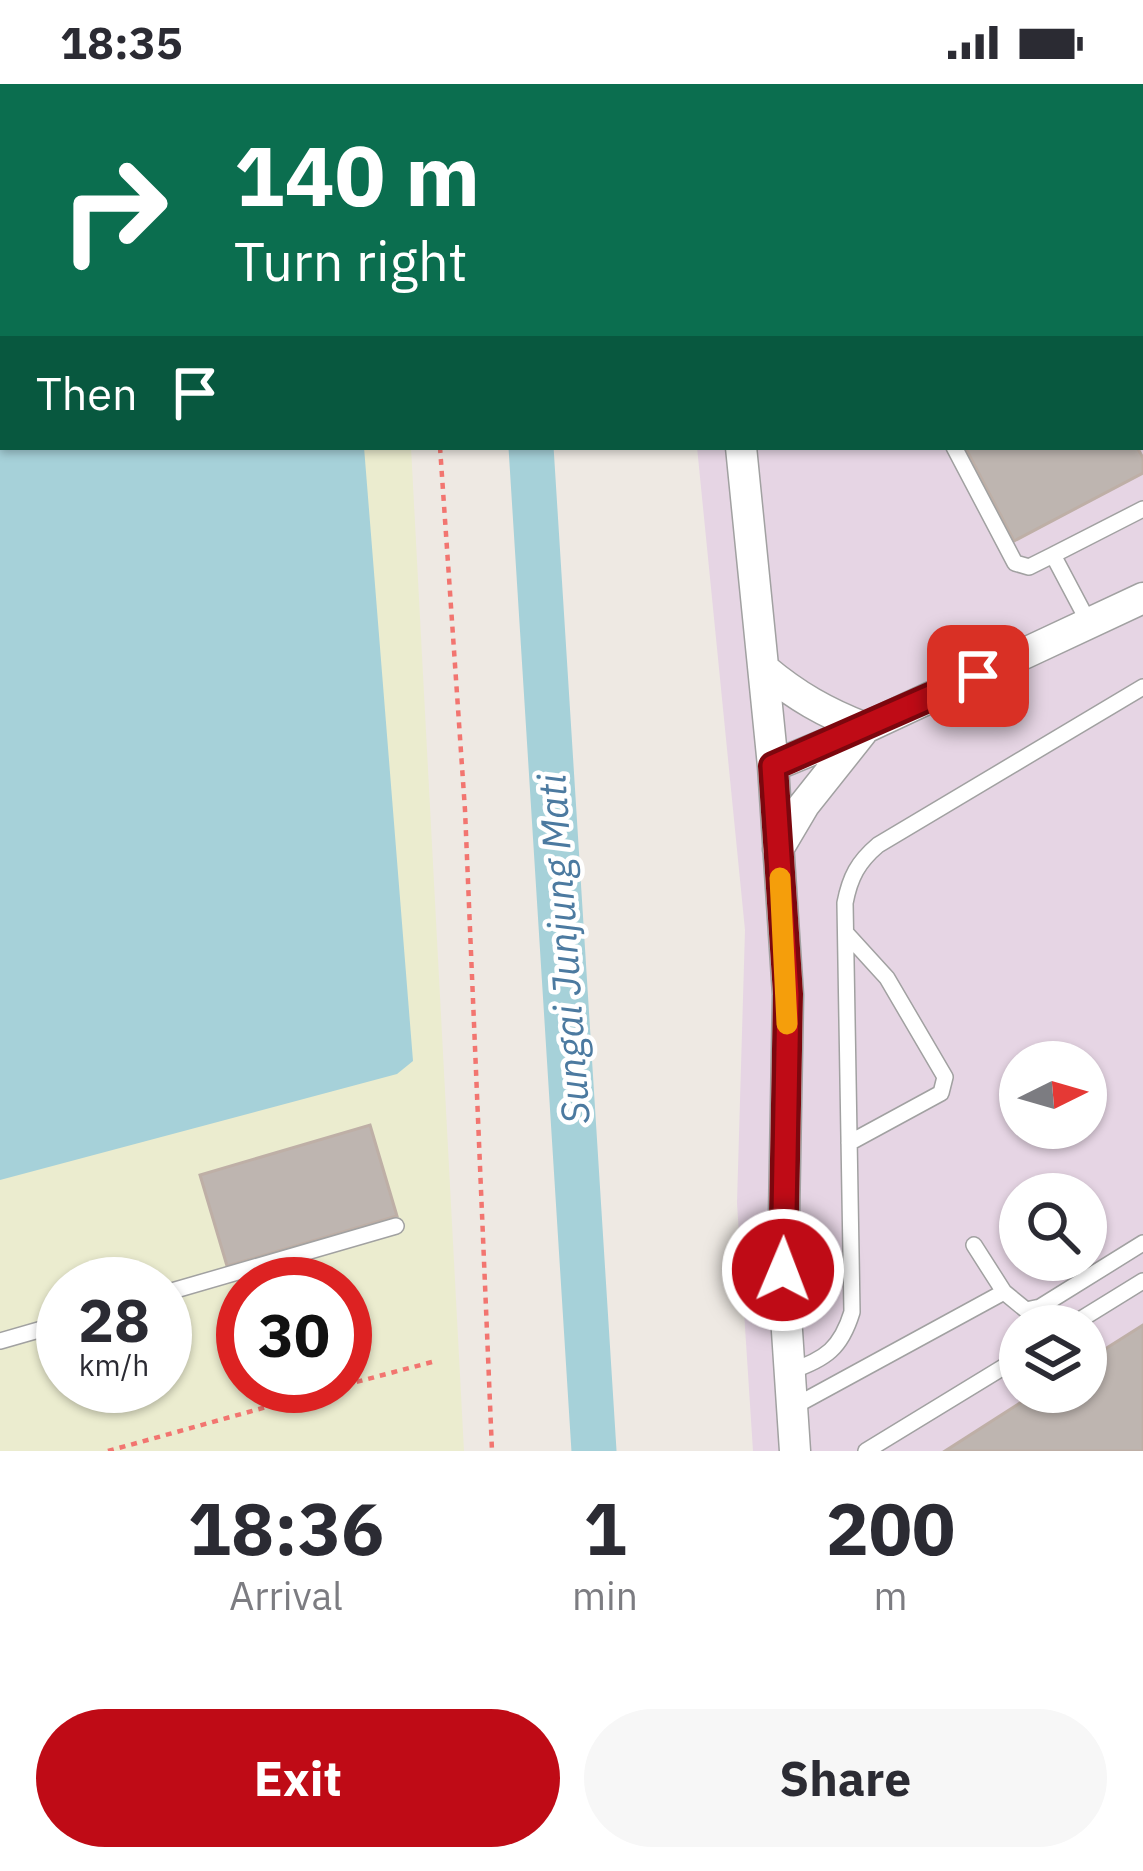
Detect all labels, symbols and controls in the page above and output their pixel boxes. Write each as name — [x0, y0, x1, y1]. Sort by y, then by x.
text: 18:35 — [60, 13, 183, 71]
text: 140 m — [234, 120, 480, 229]
icon: right — [36, 132, 192, 288]
text: Turn right — [234, 226, 468, 296]
icon: arrive — [162, 360, 228, 426]
text: Then — [36, 364, 138, 422]
pin — [927, 625, 1029, 727]
icon: arrive — [945, 643, 1011, 709]
water label: Sungai Junjung Mati — [525, 772, 601, 1126]
north arrow — [999, 1041, 1107, 1149]
map controls — [999, 1041, 1107, 1413]
button: search — [999, 1173, 1107, 1281]
position arrow — [720, 1207, 846, 1333]
speed limit sign: 30 — [216, 1257, 372, 1413]
text: 28 — [78, 1280, 150, 1359]
button: layers — [999, 1305, 1107, 1413]
text: km/h — [79, 1345, 149, 1384]
text: 18:36 — [188, 1481, 384, 1575]
text: 1 — [583, 1481, 627, 1575]
text: 200 — [826, 1481, 955, 1575]
text: Arrival — [229, 1570, 343, 1621]
text: min — [572, 1570, 638, 1621]
text: m — [873, 1570, 908, 1621]
button: Exit — [36, 1709, 560, 1847]
button: Share — [584, 1709, 1107, 1847]

